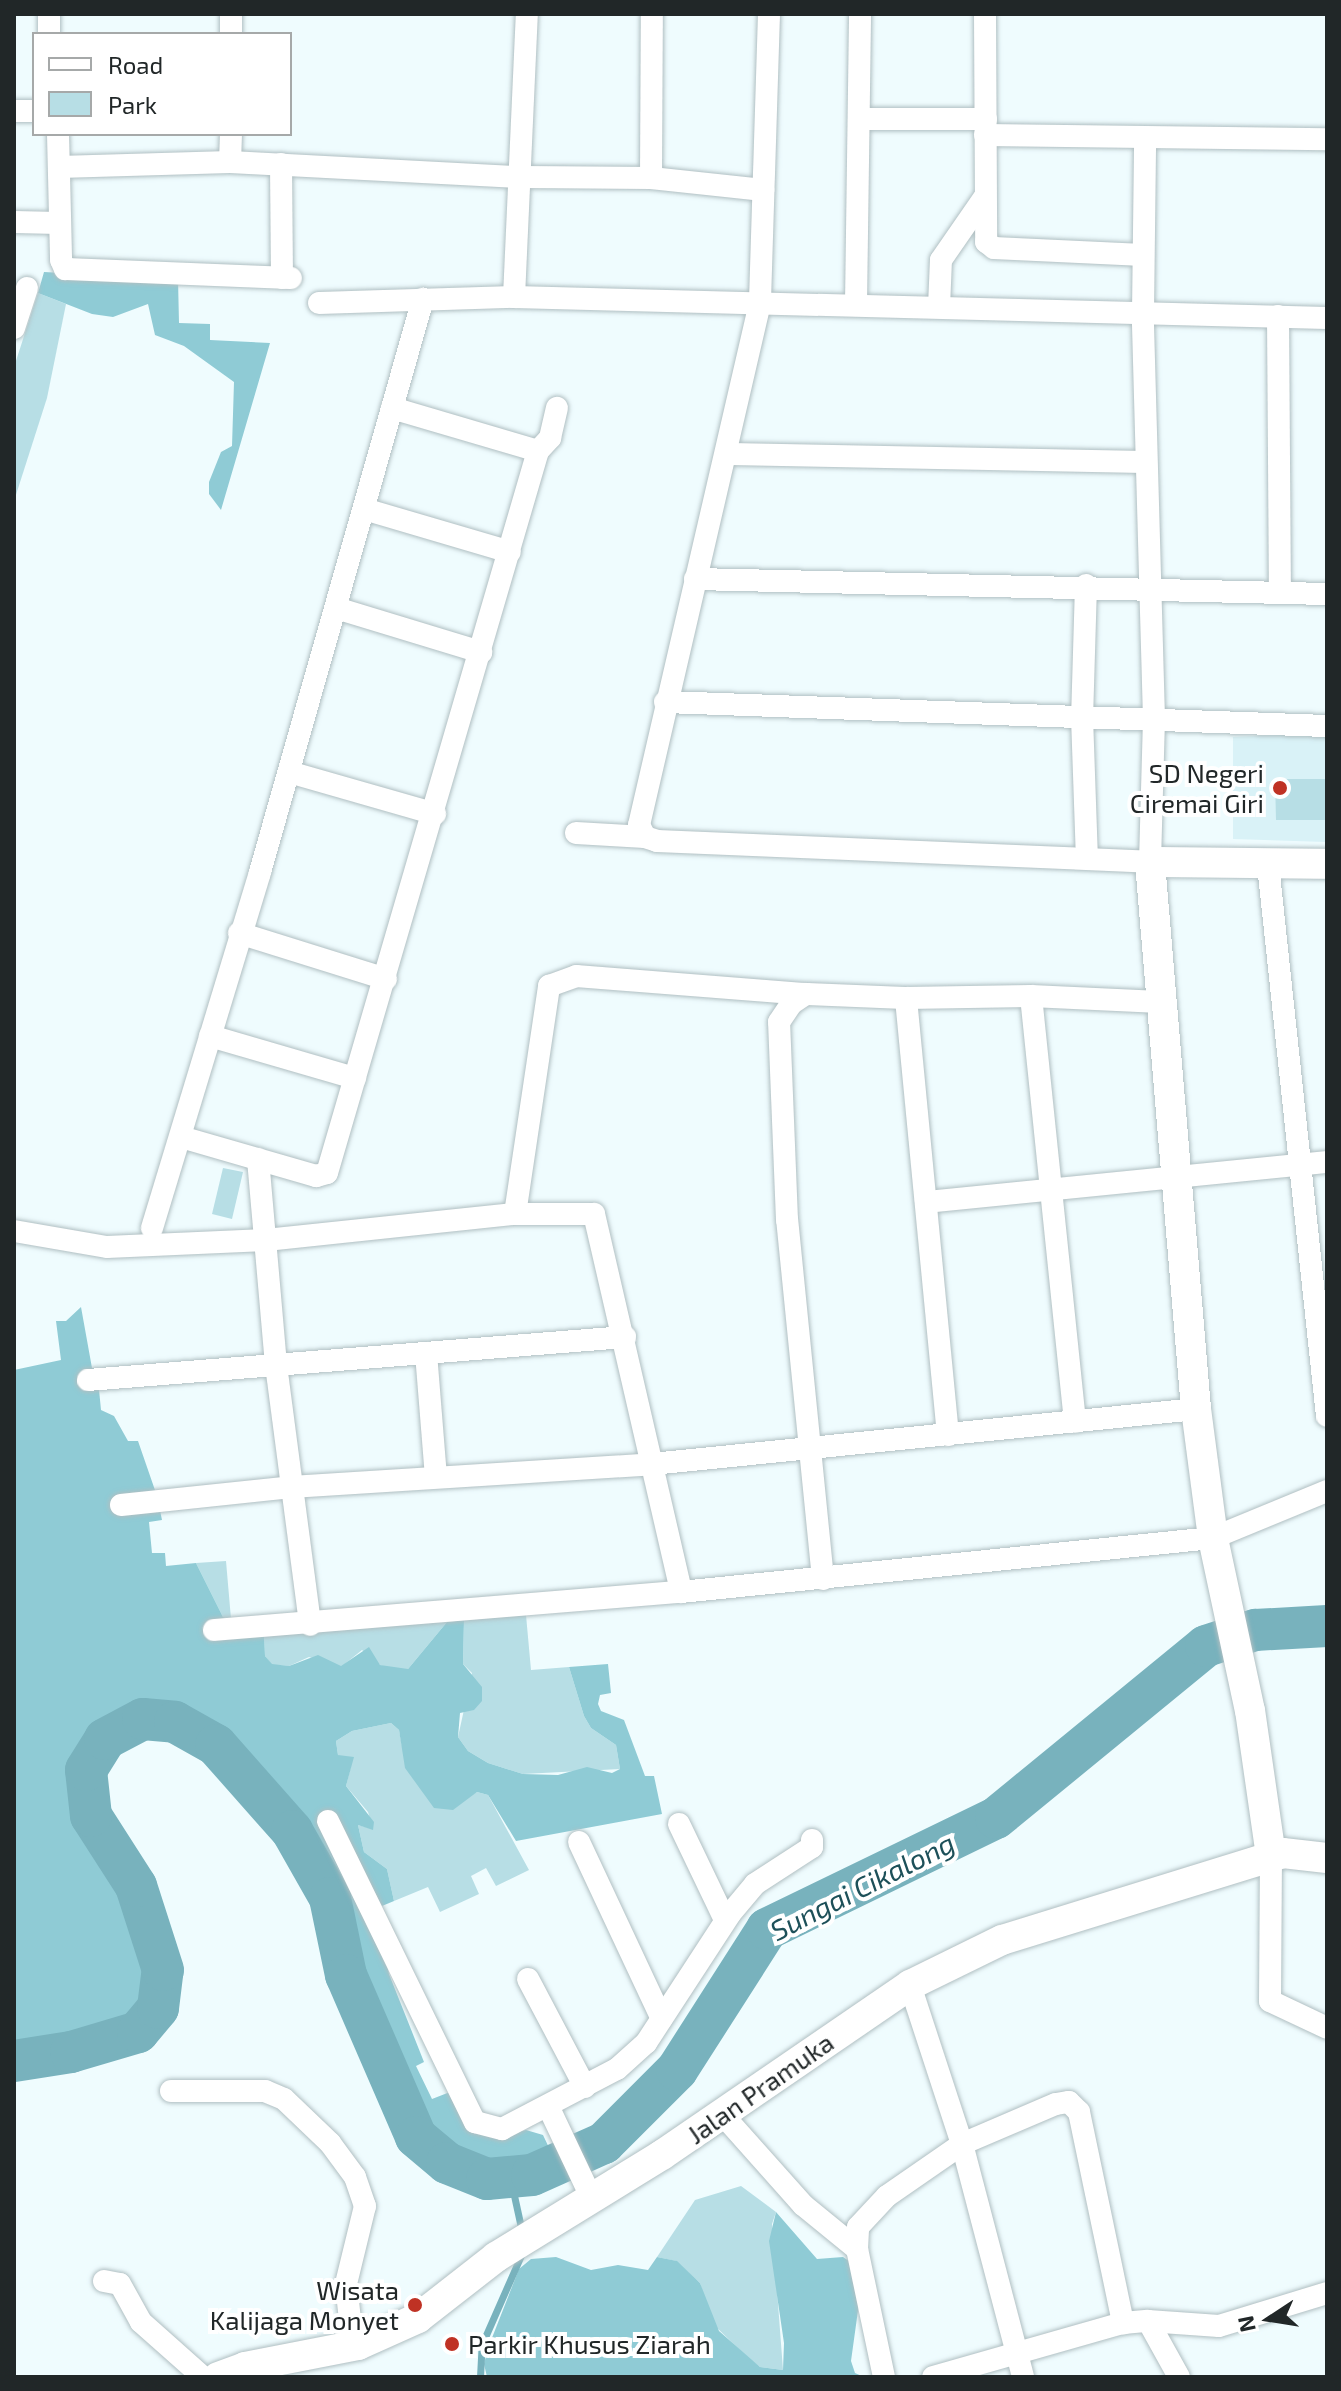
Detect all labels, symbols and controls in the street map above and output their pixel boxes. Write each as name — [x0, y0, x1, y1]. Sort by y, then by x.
legend — [32, 32, 292, 136]
text: Road — [108, 50, 163, 79]
text: Park — [108, 90, 157, 119]
place label: SD Negeri Ciremai Giri — [1130, 757, 1264, 818]
marker: SD Negeri Ciremai Giri — [1271, 779, 1289, 797]
water label: Sungai Cikalong — [764, 1825, 960, 1947]
street label: Jalan Pramuka — [681, 2026, 839, 2150]
place label: Wisata Kalijaga Monyet — [210, 2274, 399, 2336]
north arrow — [1229, 2279, 1309, 2359]
marker: Wisata Kalijaga Monyet — [406, 2296, 424, 2314]
text: N — [1231, 2314, 1260, 2334]
place label: Parkir Khusus Ziarah — [468, 2328, 711, 2360]
marker: Parkir Khusus Ziarah — [443, 2335, 461, 2353]

